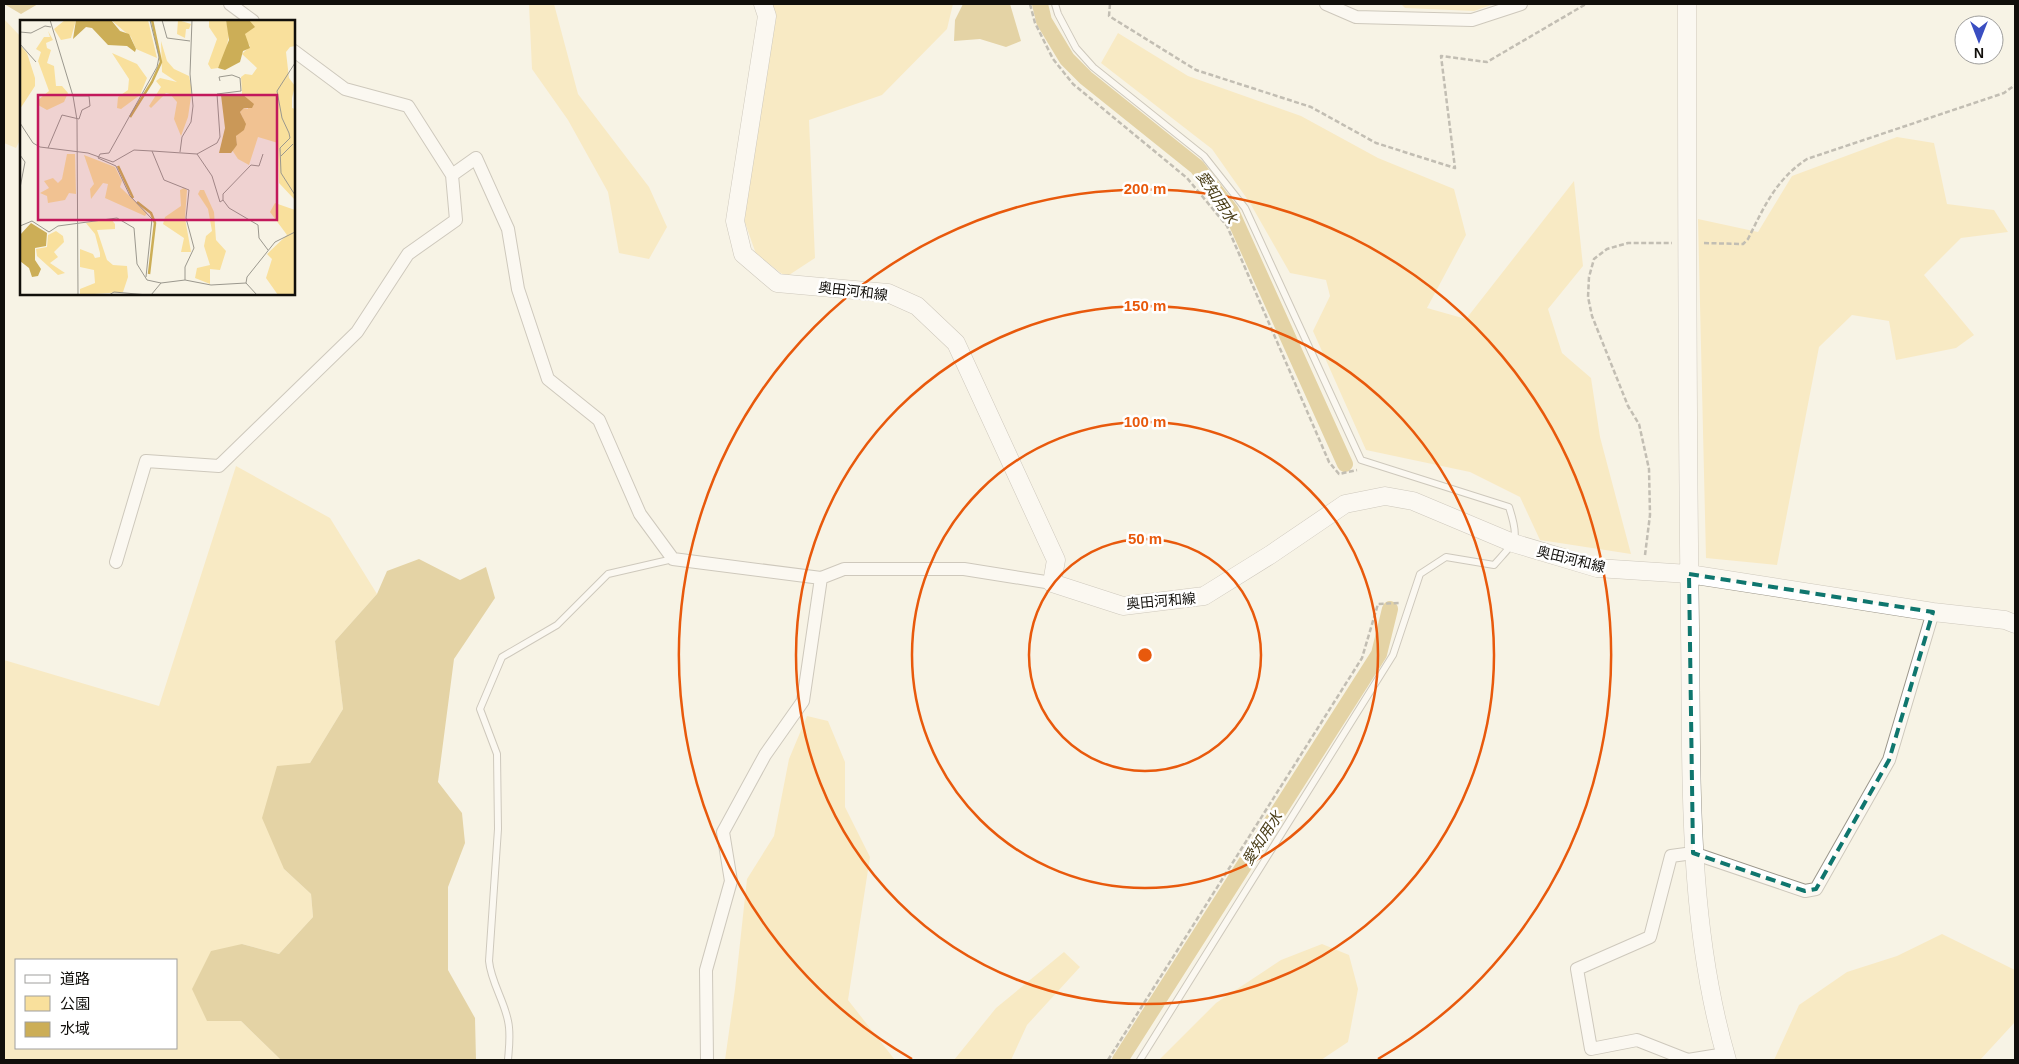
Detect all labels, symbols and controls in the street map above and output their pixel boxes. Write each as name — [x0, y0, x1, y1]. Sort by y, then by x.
north arrow — [1954, 15, 2004, 65]
inset map — [20, 20, 295, 295]
text: N — [1974, 45, 1984, 61]
water label: 愛知用水 — [1193, 167, 1242, 228]
text: 200 m — [1124, 180, 1166, 197]
street label: 奥田河和線 — [817, 279, 889, 303]
text: 150 m — [1124, 297, 1166, 314]
text: 100 m — [1124, 413, 1166, 430]
text: 50 m — [1128, 530, 1162, 547]
street label: 奥田河和線 — [1535, 543, 1607, 575]
street label: 奥田河和線 — [1125, 590, 1197, 612]
centre of rings — [1136, 646, 1154, 664]
water label: 愛知用水 — [1239, 807, 1287, 868]
legend — [15, 959, 178, 1049]
text: 道路 — [60, 970, 90, 987]
text: 公園 — [60, 995, 90, 1012]
text: 水域 — [60, 1020, 90, 1037]

